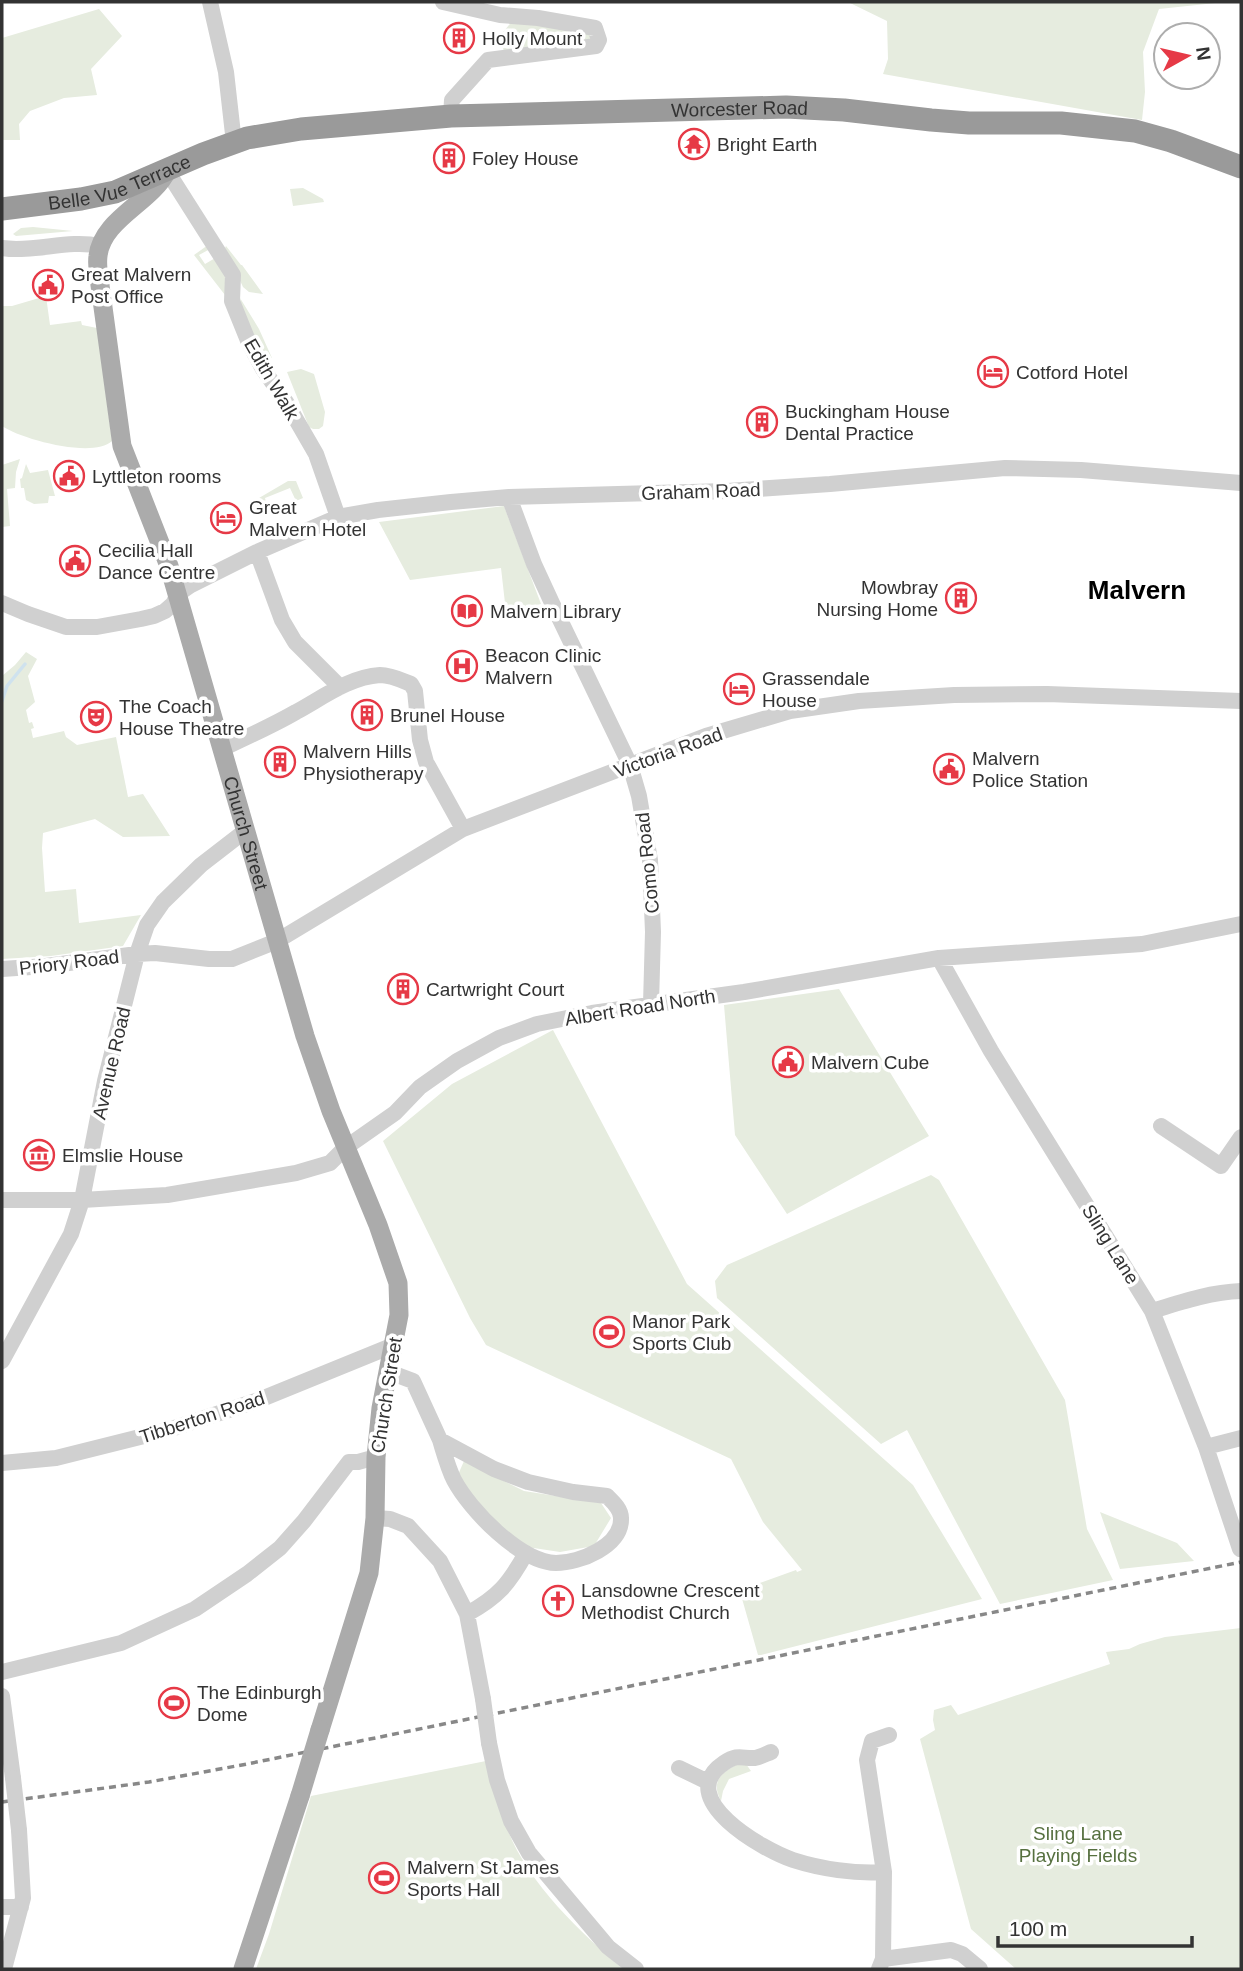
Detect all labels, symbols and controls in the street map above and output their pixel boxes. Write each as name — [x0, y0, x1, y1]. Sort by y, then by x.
building icon: Holly Mount — [442, 21, 476, 55]
north arrow — [1152, 21, 1222, 91]
place label: Holly Mount — [482, 28, 583, 49]
text: N — [1192, 45, 1215, 62]
street label: Worcester Road — [671, 97, 809, 121]
temple icon: Bright Earth — [677, 127, 711, 161]
place label: Bright Earth — [717, 134, 817, 155]
building icon: Foley House — [432, 141, 466, 175]
place label: Foley House — [472, 148, 579, 169]
street label: Belle Vue Terrace — [47, 151, 194, 214]
place label: Great Malvern Post Office — [71, 264, 191, 307]
public building icon: Great Malvern Post Office — [31, 268, 65, 302]
street label: Edith Walk — [240, 335, 303, 424]
hotel icon: Cotford Hotel — [976, 355, 1010, 389]
place label: Cotford Hotel — [1016, 362, 1128, 383]
place label: Buckingham House Dental Practice — [785, 401, 950, 444]
building icon: Buckingham House Dental Practice — [745, 405, 779, 439]
public building icon: Lyttleton rooms — [52, 459, 86, 493]
place label: Lyttleton rooms — [92, 466, 221, 487]
street label: Graham Road — [641, 479, 761, 504]
place label: Great Malvern Hotel — [249, 497, 366, 540]
hotel icon: Great Malvern Hotel — [209, 501, 243, 535]
place label: Cecilia Hall Dance Centre — [98, 540, 215, 583]
public building icon: Cecilia Hall Dance Centre — [58, 544, 92, 578]
district label: Malvern — [1088, 575, 1186, 605]
place label: Mowbray Nursing Home — [817, 577, 938, 620]
building icon: Mowbray Nursing Home — [944, 581, 978, 615]
library icon: Malvern Library — [450, 594, 484, 628]
place label: Malvern Library — [490, 601, 621, 622]
place label: Beacon Clinic Malvern — [485, 645, 601, 688]
hospital icon: Beacon Clinic Malvern — [445, 649, 479, 683]
place label: Grassendale House — [762, 668, 870, 711]
hotel icon: Grassendale House — [722, 672, 756, 706]
place label: The Coach House Theatre — [119, 696, 244, 739]
building icon: Brunel House — [350, 698, 384, 732]
theatre icon: The Coach House Theatre — [79, 700, 113, 734]
place label: Brunel House — [390, 705, 505, 726]
street label: Victoria Road — [611, 723, 725, 782]
place label: Malvern Hills Physiotherapy — [303, 741, 424, 784]
building icon: Malvern Hills Physiotherapy — [263, 745, 297, 779]
place label: Malvern Police Station — [972, 748, 1088, 791]
public building icon: Malvern Police Station — [932, 752, 966, 786]
street label: Church Street — [219, 774, 272, 893]
street label: Como Road — [632, 811, 663, 914]
street label: Priory Road — [18, 946, 120, 979]
building icon: Cartwright Court — [386, 972, 420, 1006]
place label: Cartwright Court — [426, 979, 565, 1000]
street label: Albert Road North — [563, 985, 717, 1030]
street label: Avenue Road — [88, 1005, 135, 1121]
public building icon: Malvern Cube — [771, 1045, 805, 1079]
place label: Malvern Cube — [811, 1052, 929, 1073]
museum icon: Elmslie House — [22, 1138, 56, 1172]
place label: Elmslie House — [62, 1145, 183, 1166]
street label: Sling Lane — [1078, 1201, 1143, 1288]
place label: Manor Park Sports Club — [632, 1311, 731, 1354]
sports icon: Manor Park Sports Club — [592, 1315, 626, 1349]
street label: Church Street — [367, 1335, 406, 1455]
street label: Tibberton Road — [137, 1387, 267, 1448]
place label: Lansdowne Crescent Methodist Church — [581, 1580, 760, 1623]
church icon: Lansdowne Crescent Methodist Church — [541, 1584, 575, 1618]
place label: The Edinburgh Dome — [197, 1682, 322, 1725]
sports icon: The Edinburgh Dome — [157, 1686, 191, 1720]
park label: Sling Lane Playing Fields — [1019, 1823, 1137, 1866]
place label: Malvern St James Sports Hall — [407, 1857, 559, 1900]
sports icon: Malvern St James Sports Hall — [367, 1861, 401, 1895]
scale bar — [998, 1904, 1192, 1948]
text: 100 m — [1009, 1917, 1067, 1940]

